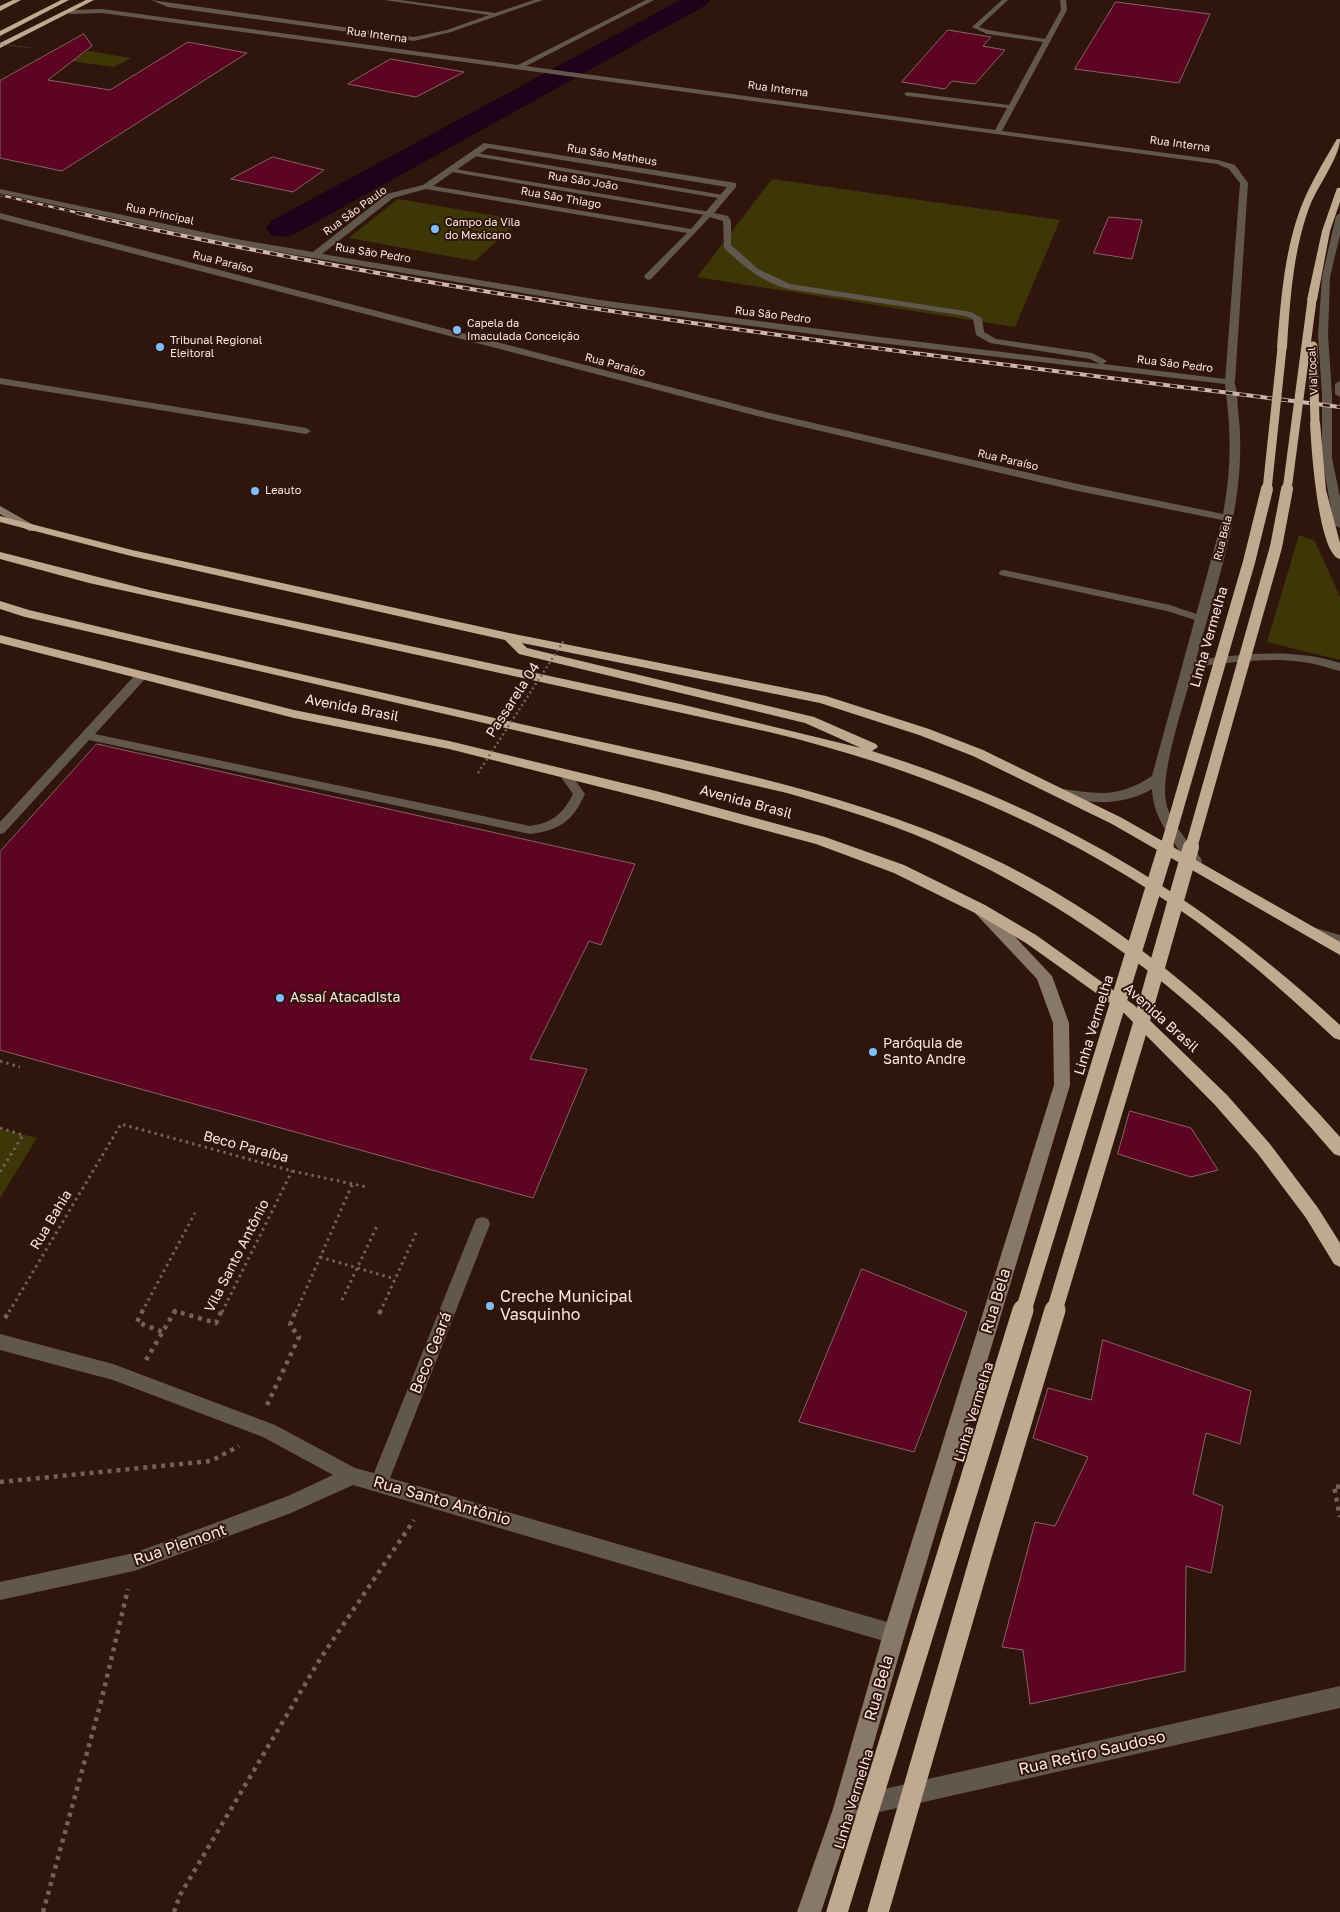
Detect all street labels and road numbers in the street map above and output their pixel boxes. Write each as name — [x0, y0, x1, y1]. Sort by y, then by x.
street label: Rua Interna — [346, 24, 408, 46]
street label: Rua Interna — [747, 78, 809, 100]
street label: Rua Interna — [1149, 133, 1211, 155]
street label: Rua São Matheus — [566, 141, 658, 169]
street label: Rua São João — [547, 169, 619, 193]
street label: Rua São Paulo — [321, 183, 389, 239]
street label: Rua São Thiago — [520, 184, 602, 212]
street label: Rua Principal — [125, 200, 195, 228]
street label: Rua São Pedro — [334, 240, 412, 266]
street label: Rua Paraíso — [191, 248, 255, 276]
street label: Rua São Pedro — [734, 304, 812, 326]
street label: Via Local — [1305, 347, 1321, 395]
street label: Rua Paraíso — [583, 351, 647, 379]
street label: Rua São Pedro — [1136, 353, 1214, 375]
street label: Rua Paraíso — [976, 447, 1040, 473]
street label: Rua Bela — [1211, 514, 1235, 562]
street label: Linha Vermelha — [1187, 585, 1231, 689]
street label: Passarela 04 — [482, 659, 544, 741]
street label: Avenida Brasil — [304, 691, 400, 725]
street label: Avenida Brasil — [698, 782, 794, 822]
street label: Linha Vermelha — [1071, 973, 1117, 1077]
street label: Avenida Brasil — [1120, 980, 1202, 1056]
street label: Beco Paraíba — [201, 1128, 291, 1166]
street label: Rua Bahia — [27, 1187, 75, 1253]
street label: Vila Santo Antônio — [201, 1197, 273, 1315]
street label: Rua Bela — [977, 1266, 1015, 1336]
street label: Beco Ceará — [406, 1309, 456, 1397]
street label: Linha Vermelha — [951, 1360, 997, 1464]
street label: Rua Santo Antônio — [371, 1472, 513, 1530]
street label: Rua Piemont — [131, 1520, 229, 1570]
street label: Rua Bela — [860, 1653, 898, 1723]
street label: Rua Retiro Saudoso — [1017, 1727, 1167, 1779]
street label: Linha Vermelha — [831, 1747, 877, 1851]

